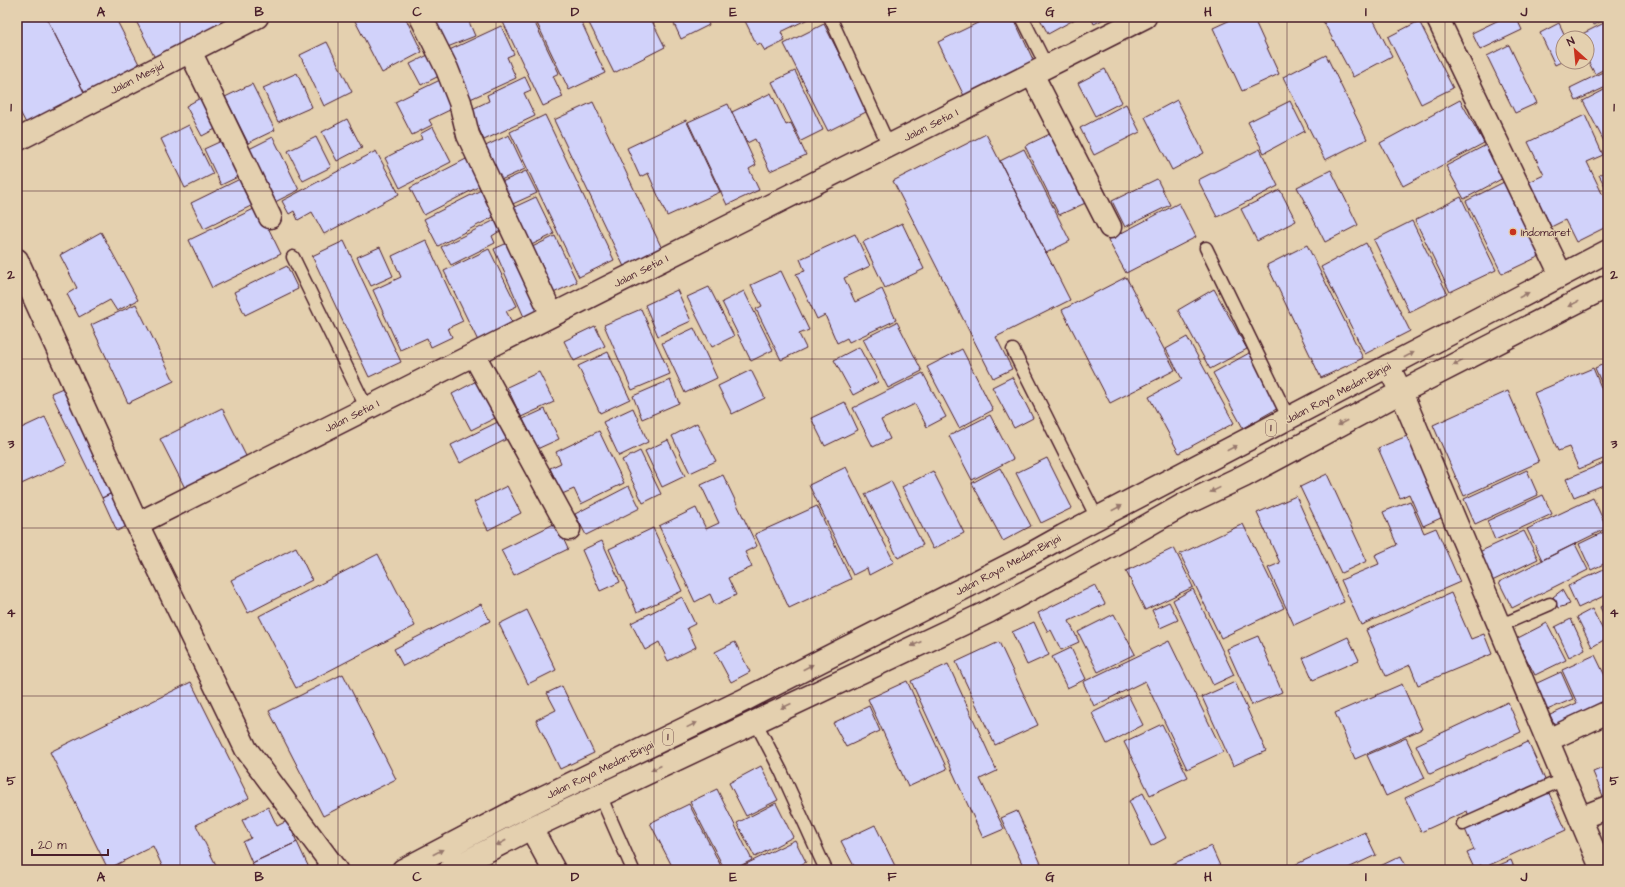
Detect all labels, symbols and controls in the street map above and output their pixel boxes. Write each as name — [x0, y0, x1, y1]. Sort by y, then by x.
text: A — [97, 3, 106, 21]
text: B — [254, 3, 264, 21]
text: C — [412, 3, 422, 21]
text: D — [571, 3, 580, 21]
text: E — [729, 3, 737, 21]
text: F — [887, 3, 897, 21]
text: G — [1045, 3, 1055, 21]
text: H — [1204, 3, 1212, 21]
text: I — [1365, 3, 1367, 21]
text: J — [1520, 3, 1528, 21]
north arrow — [1555, 30, 1595, 70]
text: N — [1564, 33, 1577, 50]
street label: Jalan Mesjid — [108, 58, 167, 98]
text: 1 — [10, 98, 12, 116]
text: 1 — [1613, 98, 1615, 116]
street label: Jalan Setia I — [901, 105, 961, 145]
place label: Indomaret — [1521, 225, 1571, 240]
marker: Indomaret — [1508, 227, 1518, 237]
street label: Jalan Setia I — [611, 251, 671, 291]
text: 2 — [6, 266, 15, 284]
text: 2 — [1609, 266, 1618, 284]
one-way arrow — [1518, 291, 1530, 298]
one-way arrow — [1568, 300, 1579, 307]
one-way arrow — [1403, 352, 1415, 359]
street label: Jalan Raya Medan-Binjai — [1283, 359, 1394, 428]
one-way arrow — [1452, 360, 1463, 366]
street label: Jalan Setia I — [322, 396, 382, 436]
road number: 1 — [1266, 420, 1276, 436]
one-way arrow — [1337, 420, 1348, 426]
text: 3 — [7, 435, 15, 453]
text: 3 — [1610, 435, 1618, 453]
one-way arrow — [1226, 445, 1238, 452]
one-way arrow — [1209, 487, 1220, 493]
one-way arrow — [1111, 505, 1122, 511]
street label: Jalan Raya Medan-Binjai — [953, 531, 1064, 600]
text: 4 — [7, 604, 16, 622]
text: 4 — [1610, 604, 1619, 622]
one-way arrow — [910, 641, 921, 647]
one-way arrow — [802, 664, 814, 670]
one-way arrow — [780, 703, 791, 709]
one-way arrow — [686, 722, 697, 728]
road number: 1 — [663, 729, 673, 745]
street label: Jalan Raya Medan-Binjai — [544, 737, 657, 803]
one-way arrow — [650, 765, 661, 771]
text: 5 — [6, 772, 16, 790]
text: 5 — [1609, 772, 1619, 790]
scale bar — [32, 831, 108, 857]
text: 20 m — [38, 837, 67, 854]
one-way arrow — [495, 840, 507, 846]
one-way arrow — [432, 849, 443, 855]
text: A — [97, 868, 106, 886]
text: B — [254, 868, 264, 886]
text: C — [412, 868, 422, 886]
text: D — [571, 868, 580, 886]
text: E — [729, 868, 737, 886]
text: F — [887, 868, 897, 886]
text: G — [1045, 868, 1055, 886]
text: H — [1204, 868, 1212, 886]
text: I — [1365, 868, 1367, 886]
text: J — [1520, 868, 1528, 886]

